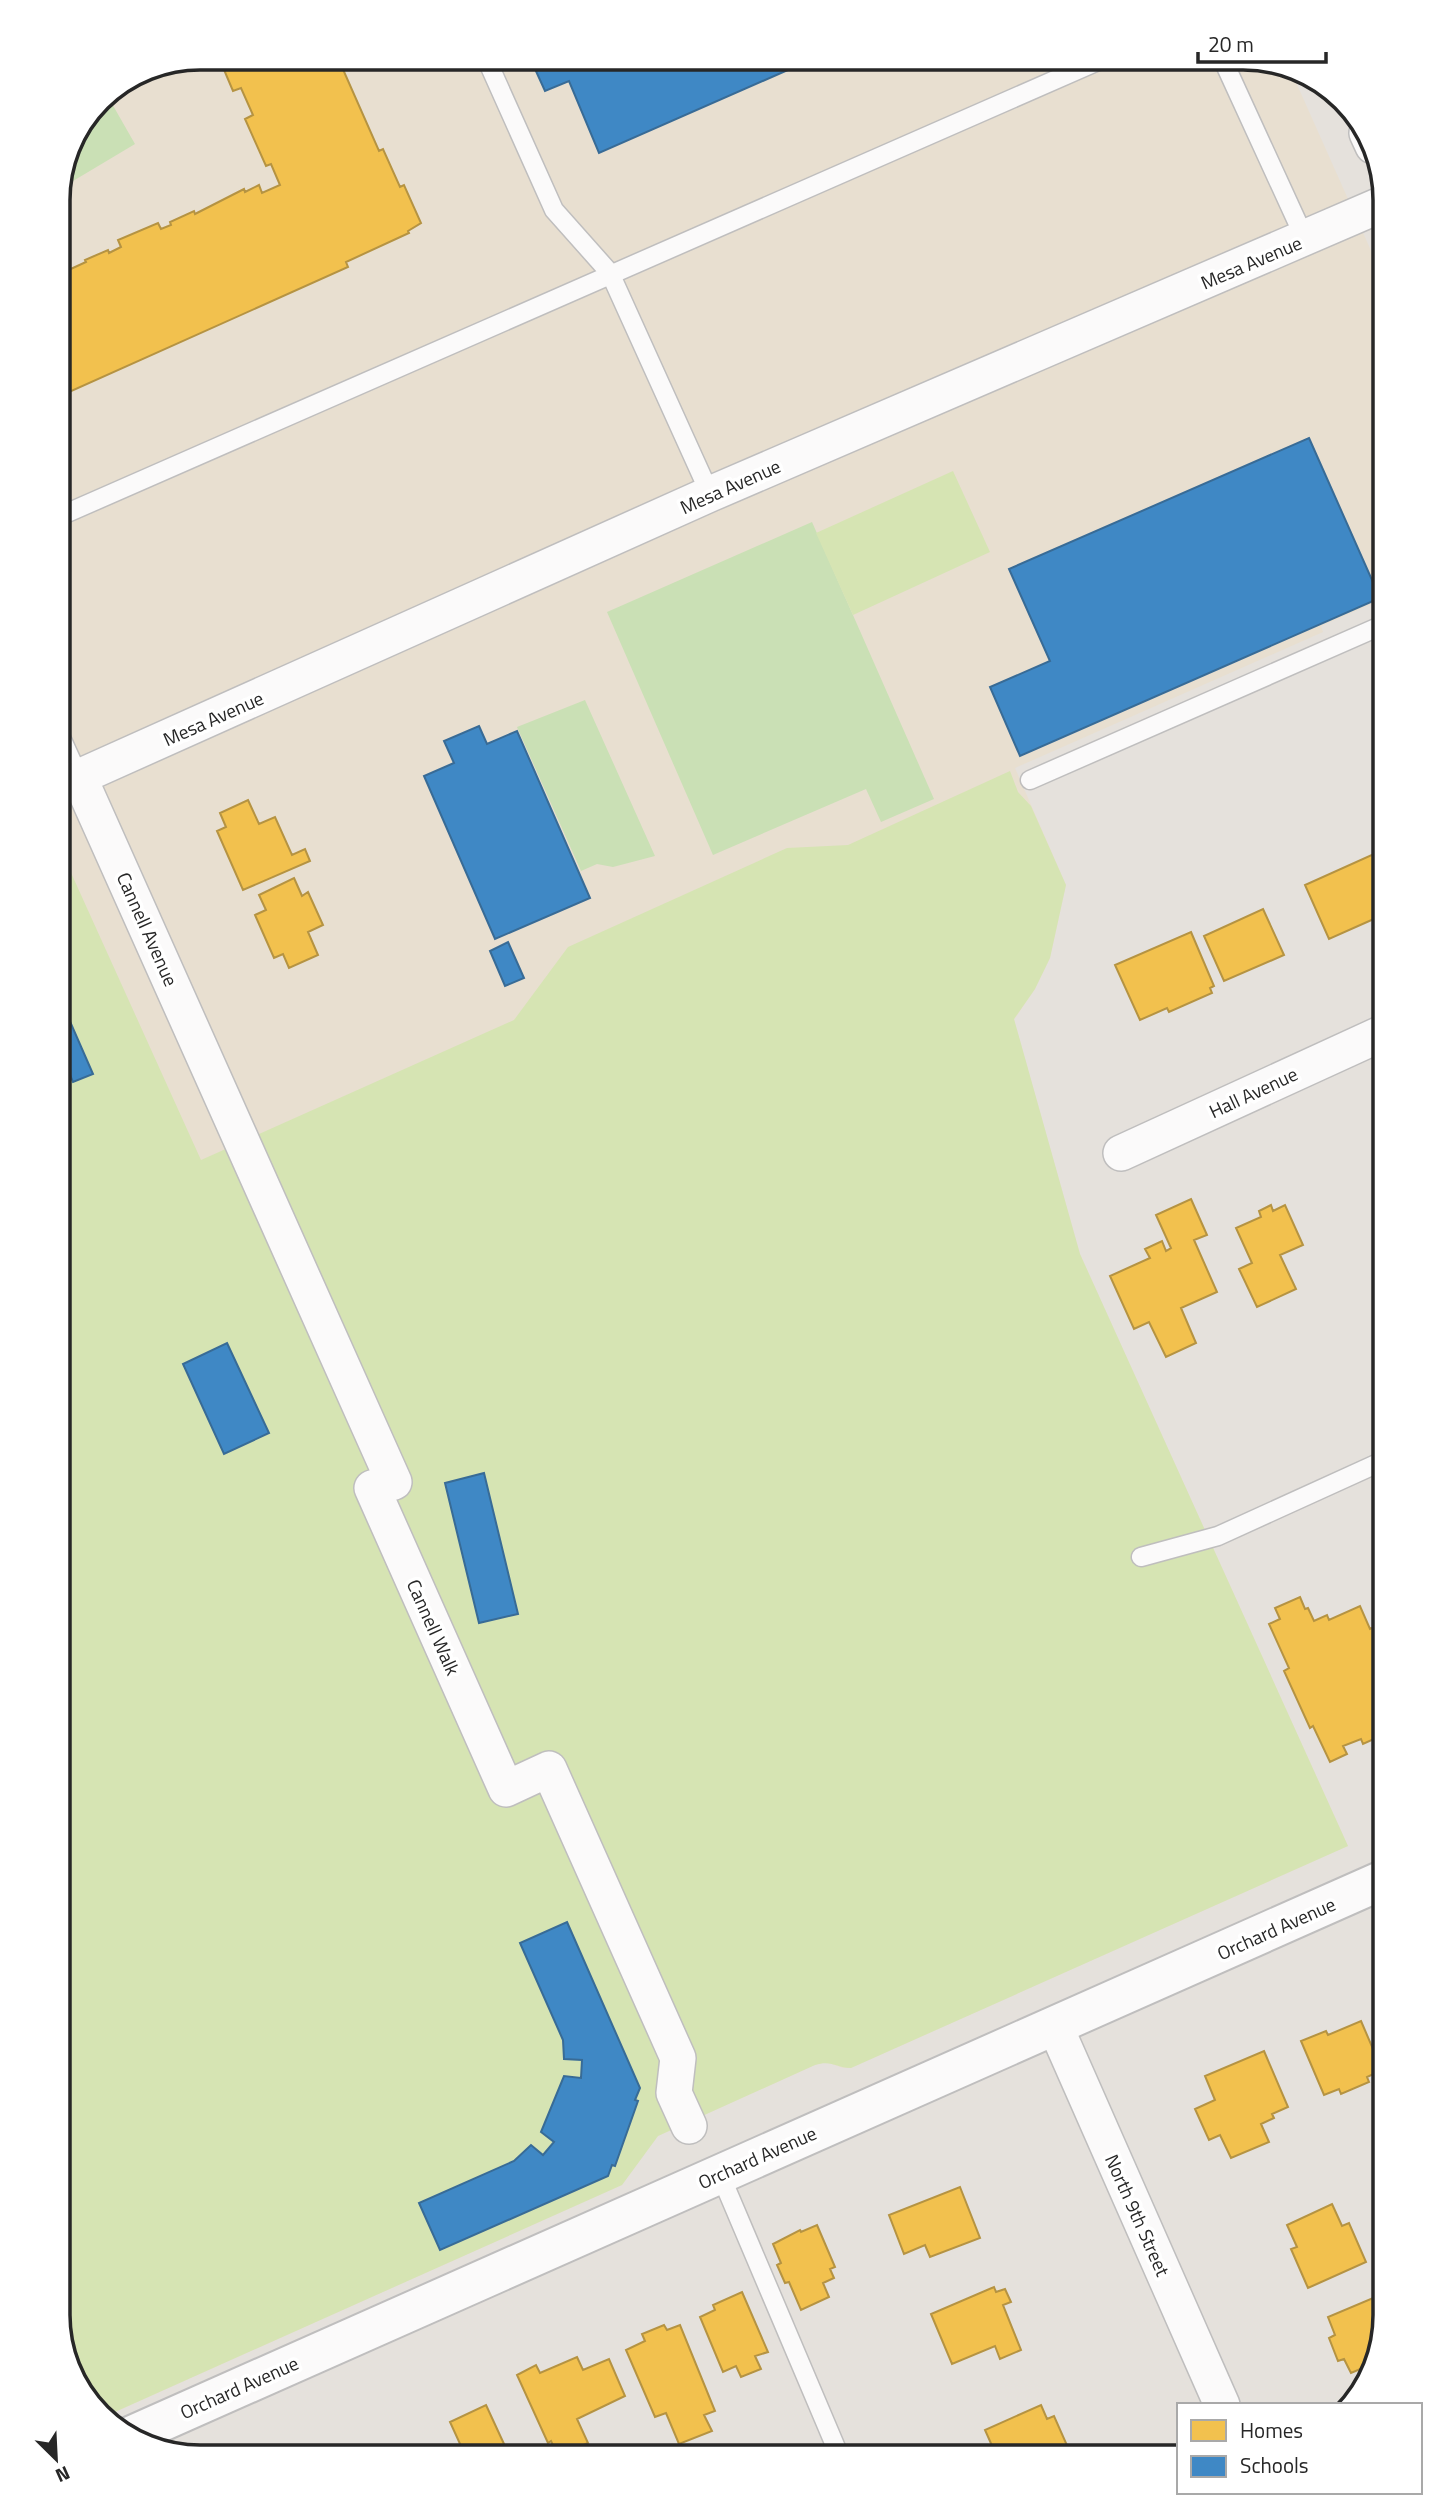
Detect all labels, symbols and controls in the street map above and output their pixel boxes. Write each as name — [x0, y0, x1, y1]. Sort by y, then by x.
scale bar — [1198, 21, 1326, 65]
text: 20 m — [1208, 28, 1254, 60]
street label: Mesa Avenue — [1196, 228, 1306, 296]
street label: Mesa Avenue — [675, 451, 785, 521]
street label: Mesa Avenue — [158, 683, 268, 753]
street label: Cannell Avenue — [110, 867, 186, 991]
street label: Hall Avenue — [1204, 1059, 1302, 1125]
street label: Cannell Walk — [400, 1574, 468, 1680]
street label: Orchard Avenue — [1212, 1889, 1340, 1967]
street label: Orchard Avenue — [693, 2118, 821, 2196]
street label: North 9th Street — [1098, 2149, 1178, 2281]
street label: Orchard Avenue — [175, 2348, 303, 2426]
legend — [1177, 2403, 1422, 2494]
text: Homes — [1240, 2414, 1303, 2446]
north arrow — [21, 2424, 91, 2494]
text: Schools — [1240, 2449, 1309, 2481]
text: N — [51, 2459, 75, 2491]

